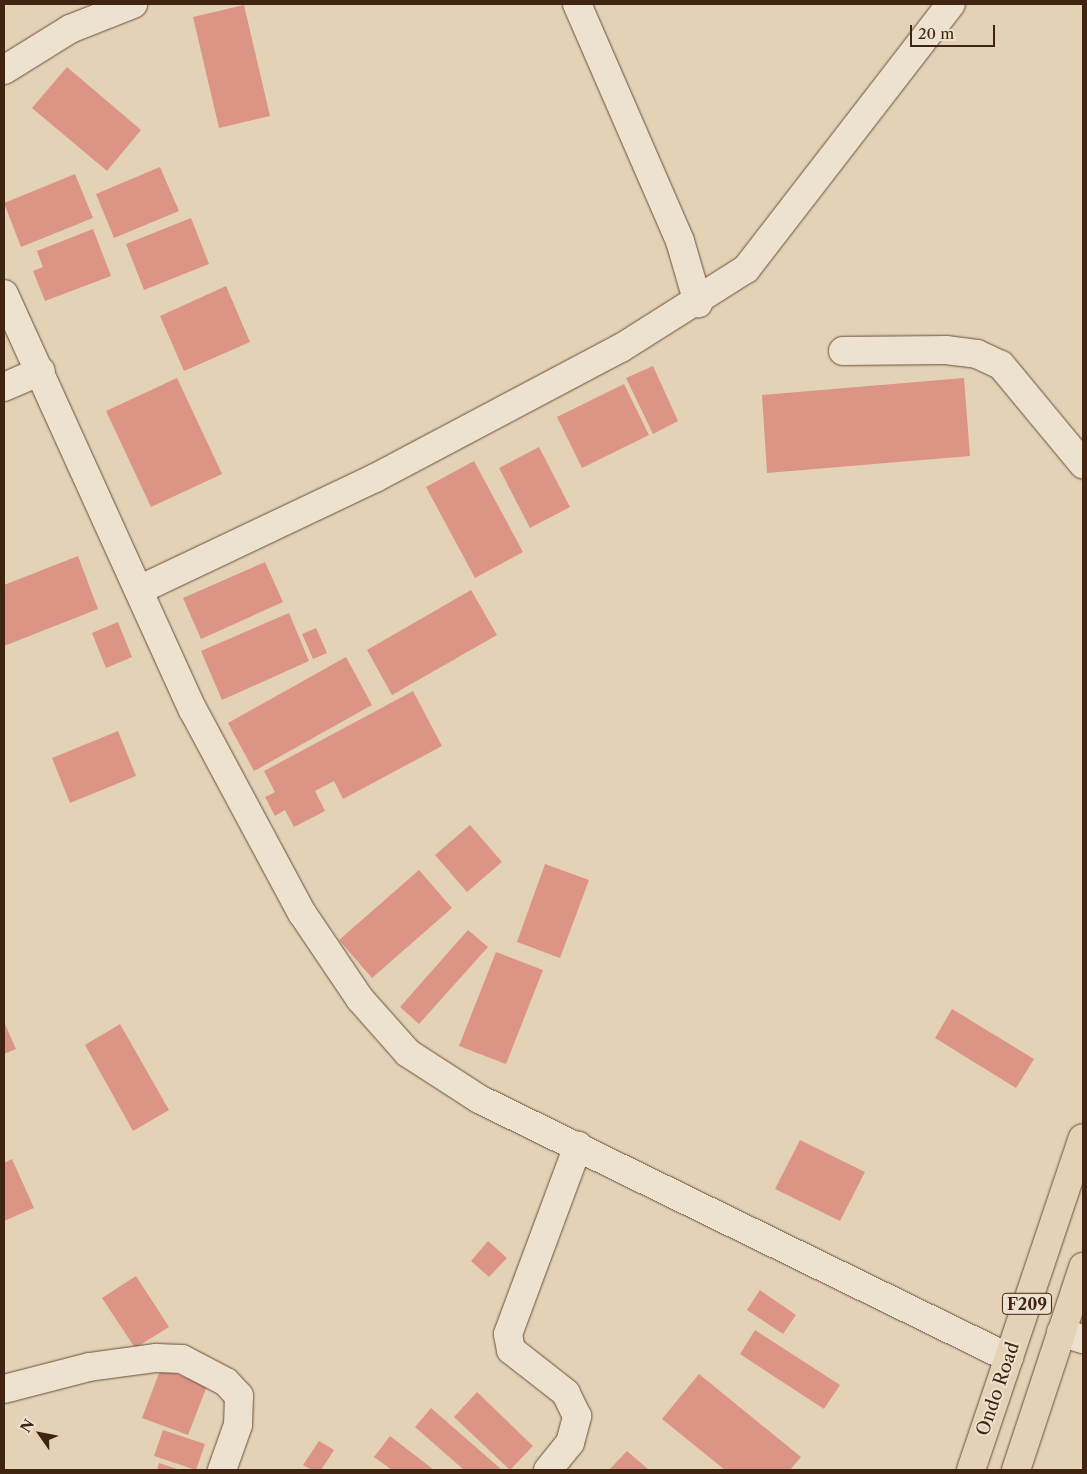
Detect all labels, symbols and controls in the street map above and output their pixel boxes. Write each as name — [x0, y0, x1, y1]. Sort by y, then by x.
scale bar — [912, 15, 997, 47]
text: 20 m — [918, 24, 954, 43]
road number: F209 — [1001, 1290, 1053, 1318]
street label: Ondo Road — [972, 1339, 1024, 1439]
north arrow — [15, 1409, 65, 1459]
text: N — [17, 1416, 38, 1436]

